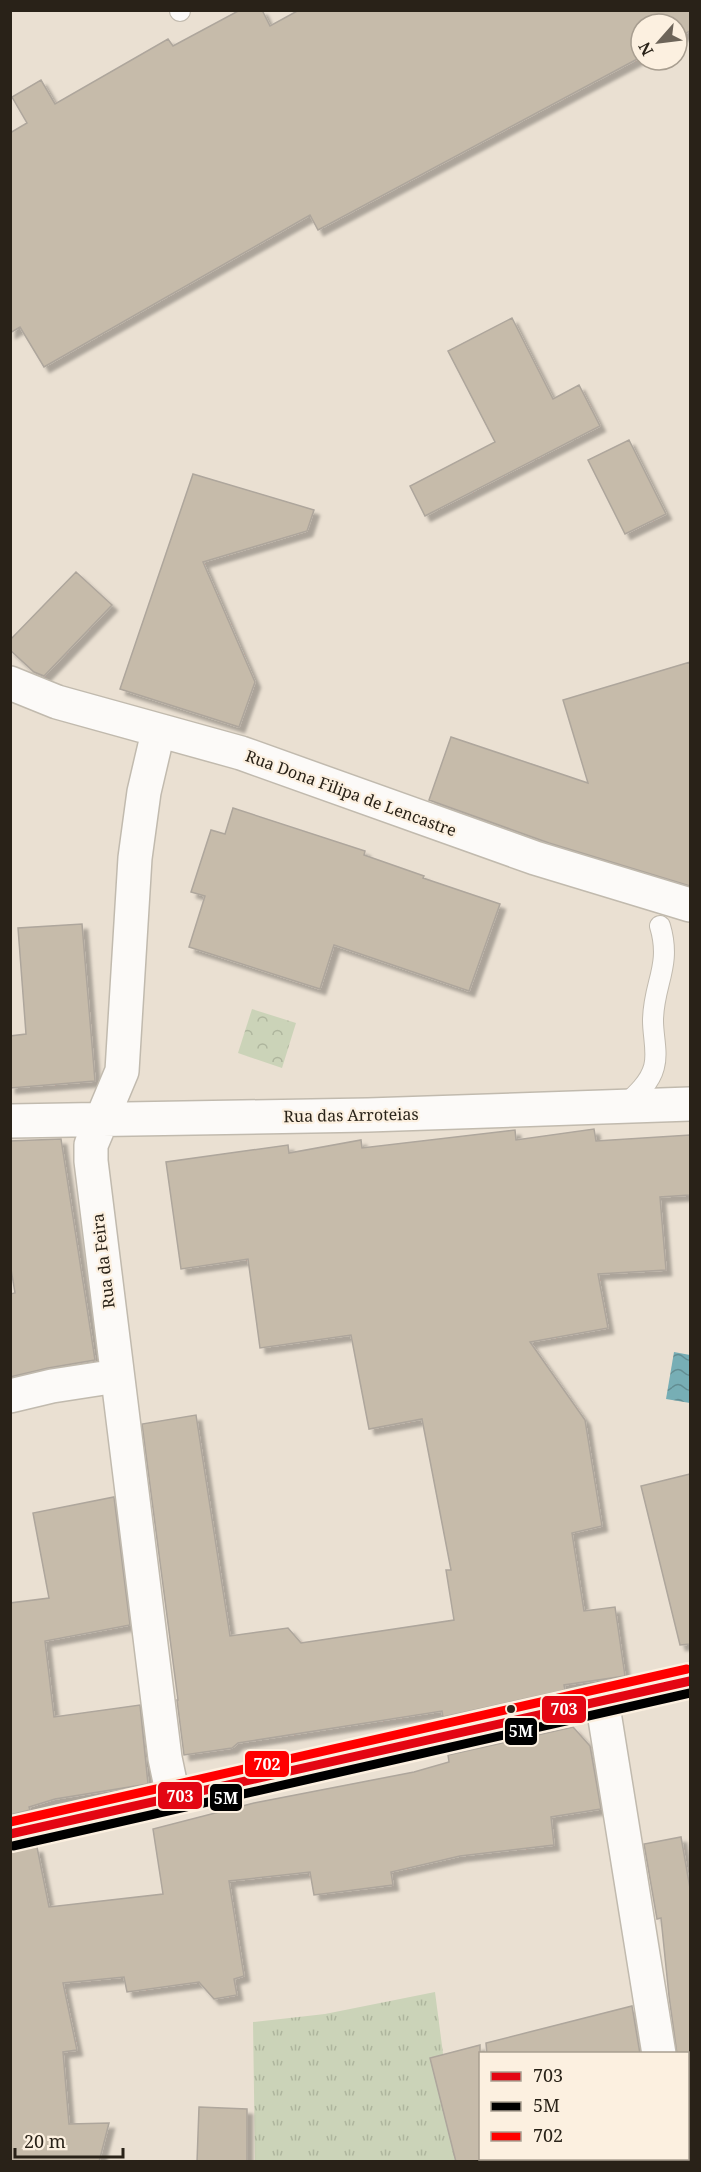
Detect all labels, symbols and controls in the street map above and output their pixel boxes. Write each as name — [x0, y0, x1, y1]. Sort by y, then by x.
north arrow — [629, 12, 689, 72]
text: N — [633, 38, 658, 60]
street label: Rua Dona Filipa de Lencastre — [242, 745, 460, 841]
street label: Rua das Arroteias — [283, 1103, 419, 1127]
street label: Rua da Feira — [86, 1212, 120, 1310]
line badge: 703 — [541, 1695, 587, 1724]
text: 703 — [550, 1698, 578, 1720]
unlabelled marker — [505, 1703, 517, 1715]
line badge: 5M — [504, 1717, 538, 1746]
text: 5M — [509, 1720, 533, 1742]
line badge: 702 — [244, 1750, 290, 1778]
text: 702 — [253, 1753, 281, 1775]
line badge: 703 — [157, 1781, 203, 1810]
line badge: 5M — [209, 1783, 243, 1812]
text: 703 — [166, 1785, 194, 1807]
text: 5M — [214, 1787, 238, 1809]
legend — [479, 2052, 689, 2160]
text: 703 — [533, 2063, 563, 2087]
text: 5M — [533, 2093, 560, 2117]
scale bar — [15, 2121, 123, 2159]
text: 702 — [533, 2123, 563, 2147]
text: 20 m — [24, 2129, 66, 2153]

